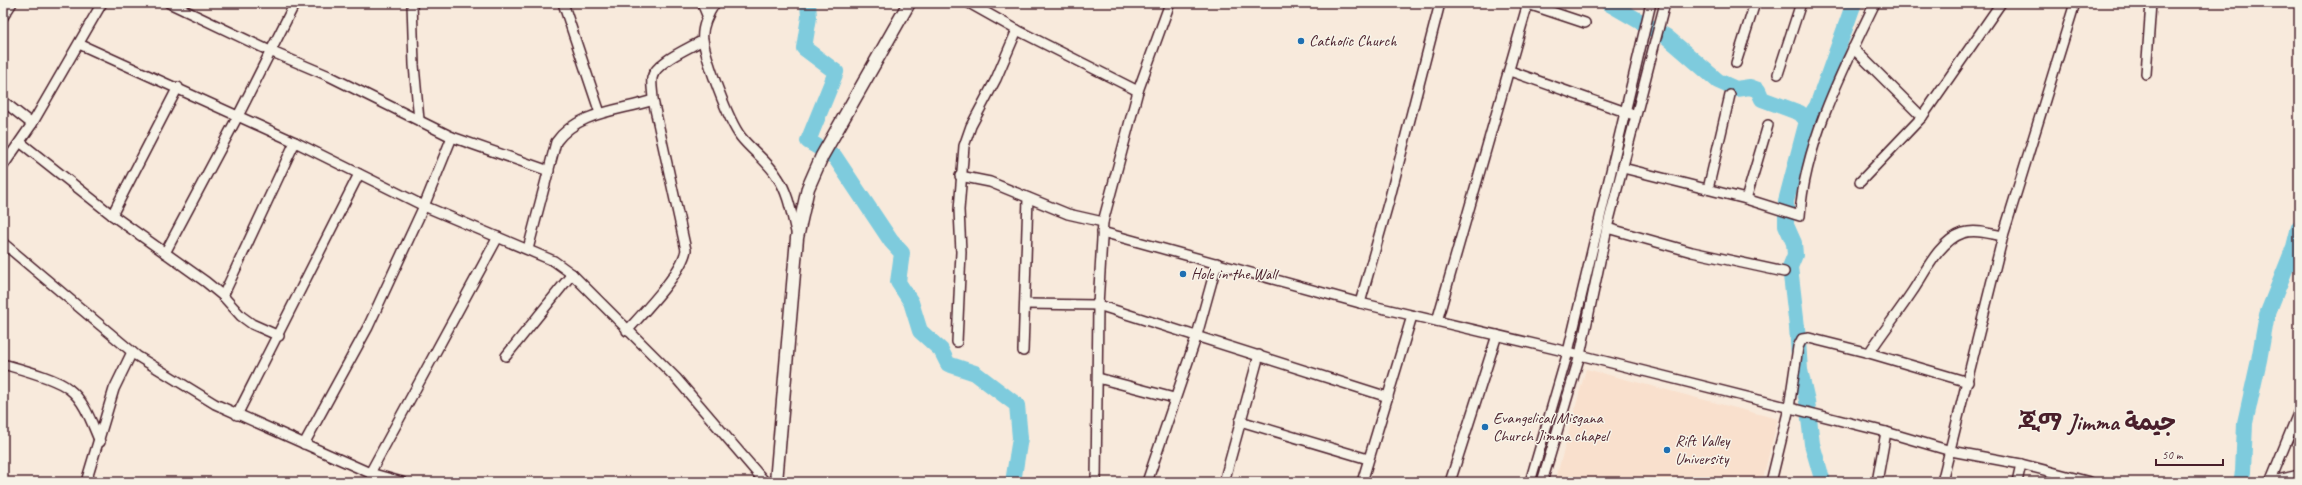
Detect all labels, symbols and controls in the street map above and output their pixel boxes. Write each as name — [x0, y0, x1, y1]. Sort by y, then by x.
place label: Catholic Church — [1309, 31, 1397, 51]
marker: Catholic Church — [1296, 36, 1306, 46]
place label: Hole in the Wall — [1191, 264, 1280, 284]
marker: Hole in the Wall — [1178, 269, 1188, 279]
district label: ጂማ Jimma جيمة — [2018, 407, 2176, 437]
place label: Evangelical Misgana Church Jimma chapel — [1493, 408, 1611, 446]
marker: Evangelical Misgana Church Jimma chapel — [1480, 422, 1490, 432]
place label: Rift Valley University — [1675, 431, 1731, 469]
scale bar — [2156, 441, 2223, 467]
marker: Rift Valley University — [1662, 445, 1672, 455]
text: 50 m — [2162, 447, 2184, 463]

